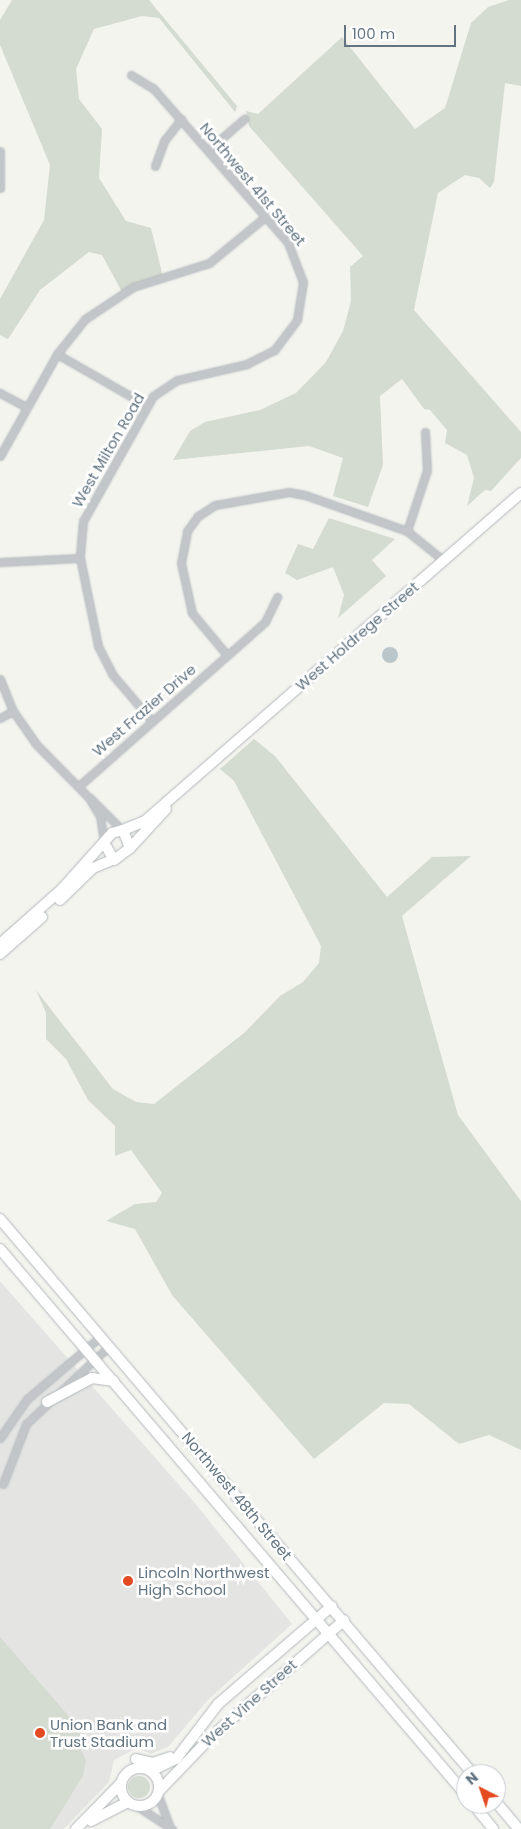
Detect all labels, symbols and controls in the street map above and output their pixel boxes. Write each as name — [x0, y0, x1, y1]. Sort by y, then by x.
scale bar — [346, 15, 458, 47]
text: 100 m — [352, 23, 395, 44]
street label: Northwest 41st Street — [196, 119, 310, 249]
street label: West Milton Road — [68, 390, 148, 510]
street label: West Holdrege Street — [292, 578, 422, 694]
street label: West Frazier Drive — [88, 660, 200, 760]
street label: Northwest 48th Street — [178, 1428, 296, 1564]
place label: Lincoln Northwest High School — [138, 1563, 269, 1598]
marker: Lincoln Northwest High School — [122, 1575, 134, 1587]
street label: West Vine Street — [198, 1656, 300, 1750]
place label: Union Bank and Trust Stadium — [50, 1715, 167, 1750]
marker: Union Bank and Trust Stadium — [34, 1727, 46, 1739]
north arrow — [456, 1764, 506, 1814]
text: N — [461, 1767, 482, 1789]

